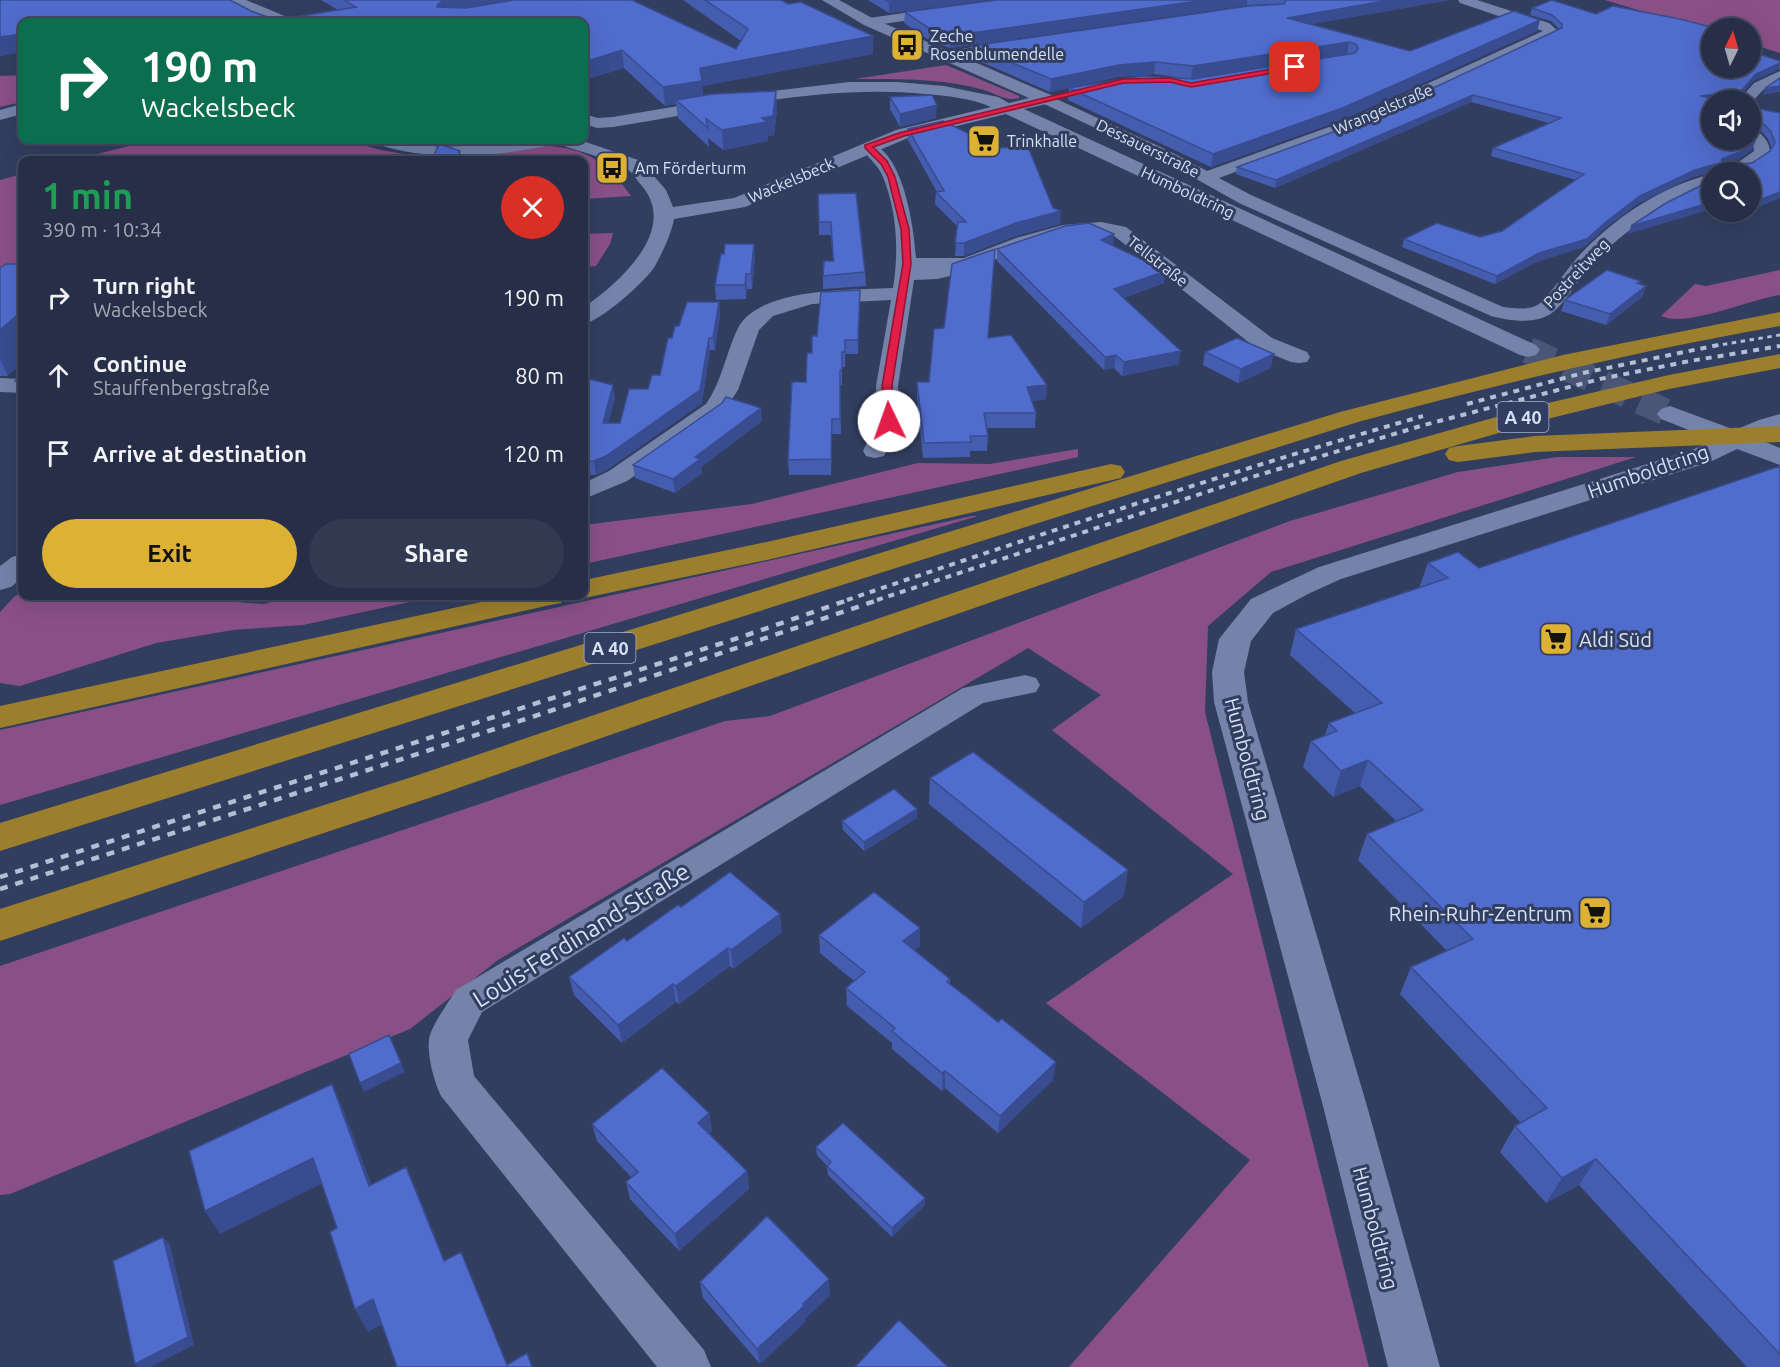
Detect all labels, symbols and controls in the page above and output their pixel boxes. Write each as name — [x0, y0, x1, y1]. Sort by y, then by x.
north arrow — [1701, 18, 1761, 78]
map controls — [1701, 18, 1761, 222]
bus stop icon: Zeche Rosenblumendelle — [889, 27, 925, 63]
place label: Zeche Rosenblumendelle — [930, 27, 1064, 63]
pin — [1269, 41, 1320, 92]
icon: right — [42, 42, 120, 120]
text: 190 m — [141, 43, 258, 90]
icon: arrive — [1278, 50, 1311, 83]
street label: Wrangelstraße — [1331, 80, 1435, 138]
button: sound — [1701, 90, 1761, 150]
text: Wackelsbeck — [141, 92, 296, 122]
street label: Dessauerstraße — [1094, 115, 1202, 181]
supermarket icon: Trinkhalle — [966, 123, 1002, 159]
place label: Trinkhalle — [1007, 132, 1077, 150]
bus stop icon: Am Förderturm — [594, 150, 630, 186]
street label: Wackelsbeck — [745, 154, 837, 206]
place label: Am Förderturm — [635, 159, 746, 177]
button: search — [1701, 162, 1761, 222]
street label: Humboldtring — [1138, 163, 1238, 221]
text: 1 min — [42, 175, 133, 216]
button: close — [501, 176, 564, 239]
text: 390 m · 10:34 — [42, 218, 162, 241]
street label: Tellstraße — [1124, 232, 1192, 290]
street label: Postreitweg — [1540, 235, 1612, 311]
text: Turn right — [93, 273, 195, 298]
icon: right — [42, 281, 75, 314]
text: 190 m — [503, 285, 564, 310]
text: Wackelsbeck — [93, 298, 208, 321]
text: Continue — [93, 351, 187, 376]
icon: ahead — [42, 359, 75, 392]
text: 80 m — [515, 363, 564, 388]
text: Stauffenbergstraße — [93, 376, 270, 399]
position arrow — [857, 389, 921, 453]
road number: A 40 — [1498, 402, 1549, 432]
icon: arrive — [42, 437, 75, 470]
street label: Humboldtring — [1585, 440, 1711, 502]
text: Arrive at destination — [93, 441, 307, 466]
text: 120 m — [503, 441, 564, 466]
button: Exit — [42, 519, 297, 588]
button: Share — [309, 519, 564, 588]
supermarket icon: Aldi Süd — [1538, 621, 1574, 657]
place label: Aldi Süd — [1579, 628, 1652, 651]
road number: A 40 — [584, 633, 636, 663]
street label: Humboldtring — [1221, 695, 1275, 823]
street label: Louis-Ferdinand-Straße — [468, 857, 694, 1013]
supermarket icon: Rhein-Ruhr-Zentrum — [1577, 895, 1613, 931]
place label: Rhein-Ruhr-Zentrum — [1389, 902, 1572, 925]
street label: Humboldtring — [1349, 1164, 1403, 1292]

